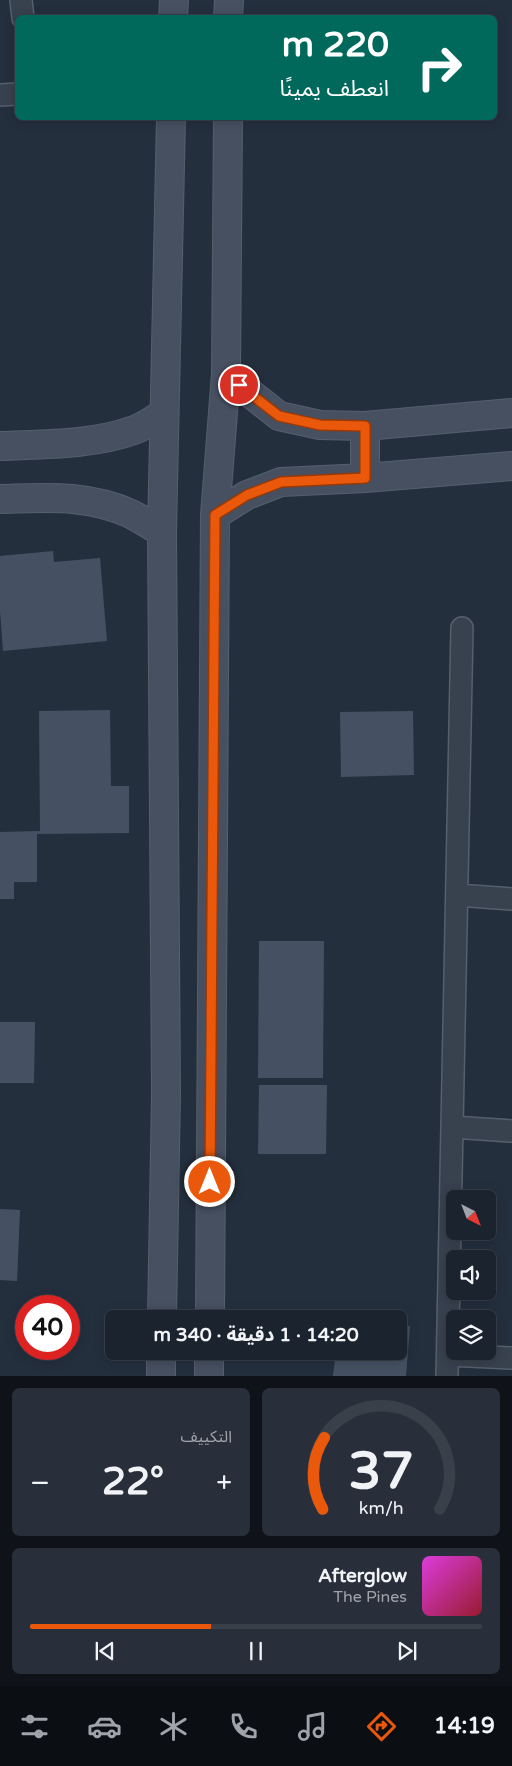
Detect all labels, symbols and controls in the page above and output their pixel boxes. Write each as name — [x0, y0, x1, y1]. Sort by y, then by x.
text: 220 m — [282, 24, 389, 66]
icon: right — [407, 35, 472, 100]
text: انعطف يمينًا — [279, 76, 389, 102]
pin — [218, 364, 260, 406]
icon: arrive — [225, 371, 253, 399]
position arrow — [183, 1155, 235, 1207]
north arrow — [446, 1190, 496, 1240]
map controls — [446, 1190, 496, 1360]
button: sound — [446, 1250, 496, 1300]
speed limit sign: 40 — [15, 1295, 80, 1360]
button: layers — [446, 1310, 496, 1360]
text: 14:20 · 1 دقيقة · 340 m — [153, 1324, 359, 1346]
text: التكييف — [180, 1427, 232, 1447]
text: 37 — [348, 1440, 414, 1503]
text: 22° — [102, 1459, 164, 1505]
text: − — [30, 1466, 50, 1500]
text: + — [216, 1466, 232, 1500]
text: km/h — [359, 1498, 403, 1519]
text: Afterglow — [318, 1565, 407, 1587]
text: The Pines — [333, 1587, 407, 1607]
icon: previous — [91, 1637, 119, 1665]
icon: pause — [242, 1637, 270, 1665]
icon: next — [393, 1637, 421, 1665]
icon: filters — [17, 1709, 52, 1744]
icon: car — [87, 1709, 122, 1744]
icon: climate — [156, 1709, 191, 1744]
icon: phone — [226, 1709, 261, 1744]
icon: music — [295, 1709, 330, 1744]
icon: directions — [364, 1709, 399, 1744]
text: 14:19 — [434, 1713, 495, 1739]

